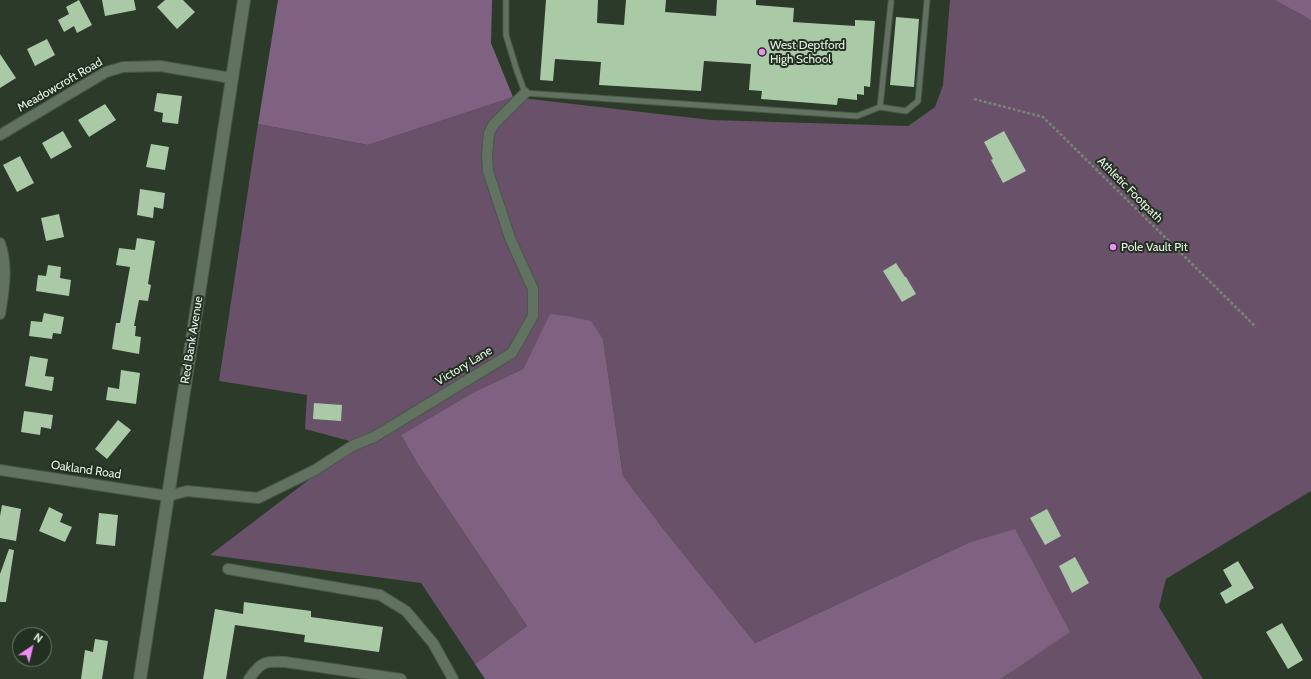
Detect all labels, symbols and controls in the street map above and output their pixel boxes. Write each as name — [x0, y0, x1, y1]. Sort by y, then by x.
place label: West Deptford High School — [770, 38, 845, 66]
marker: West Deptford High School — [757, 47, 767, 57]
street label: Meadowcroft Road — [15, 55, 105, 115]
street label: Athletic Footpath — [1094, 154, 1166, 226]
place label: Pole Vault Pit — [1121, 240, 1188, 254]
marker: Pole Vault Pit — [1108, 242, 1118, 252]
street label: Red Bank Avenue — [178, 295, 206, 385]
street label: Victory Lane — [433, 343, 495, 389]
street label: Oakland Road — [50, 458, 122, 482]
north arrow — [12, 627, 52, 667]
text: N — [31, 630, 46, 646]

